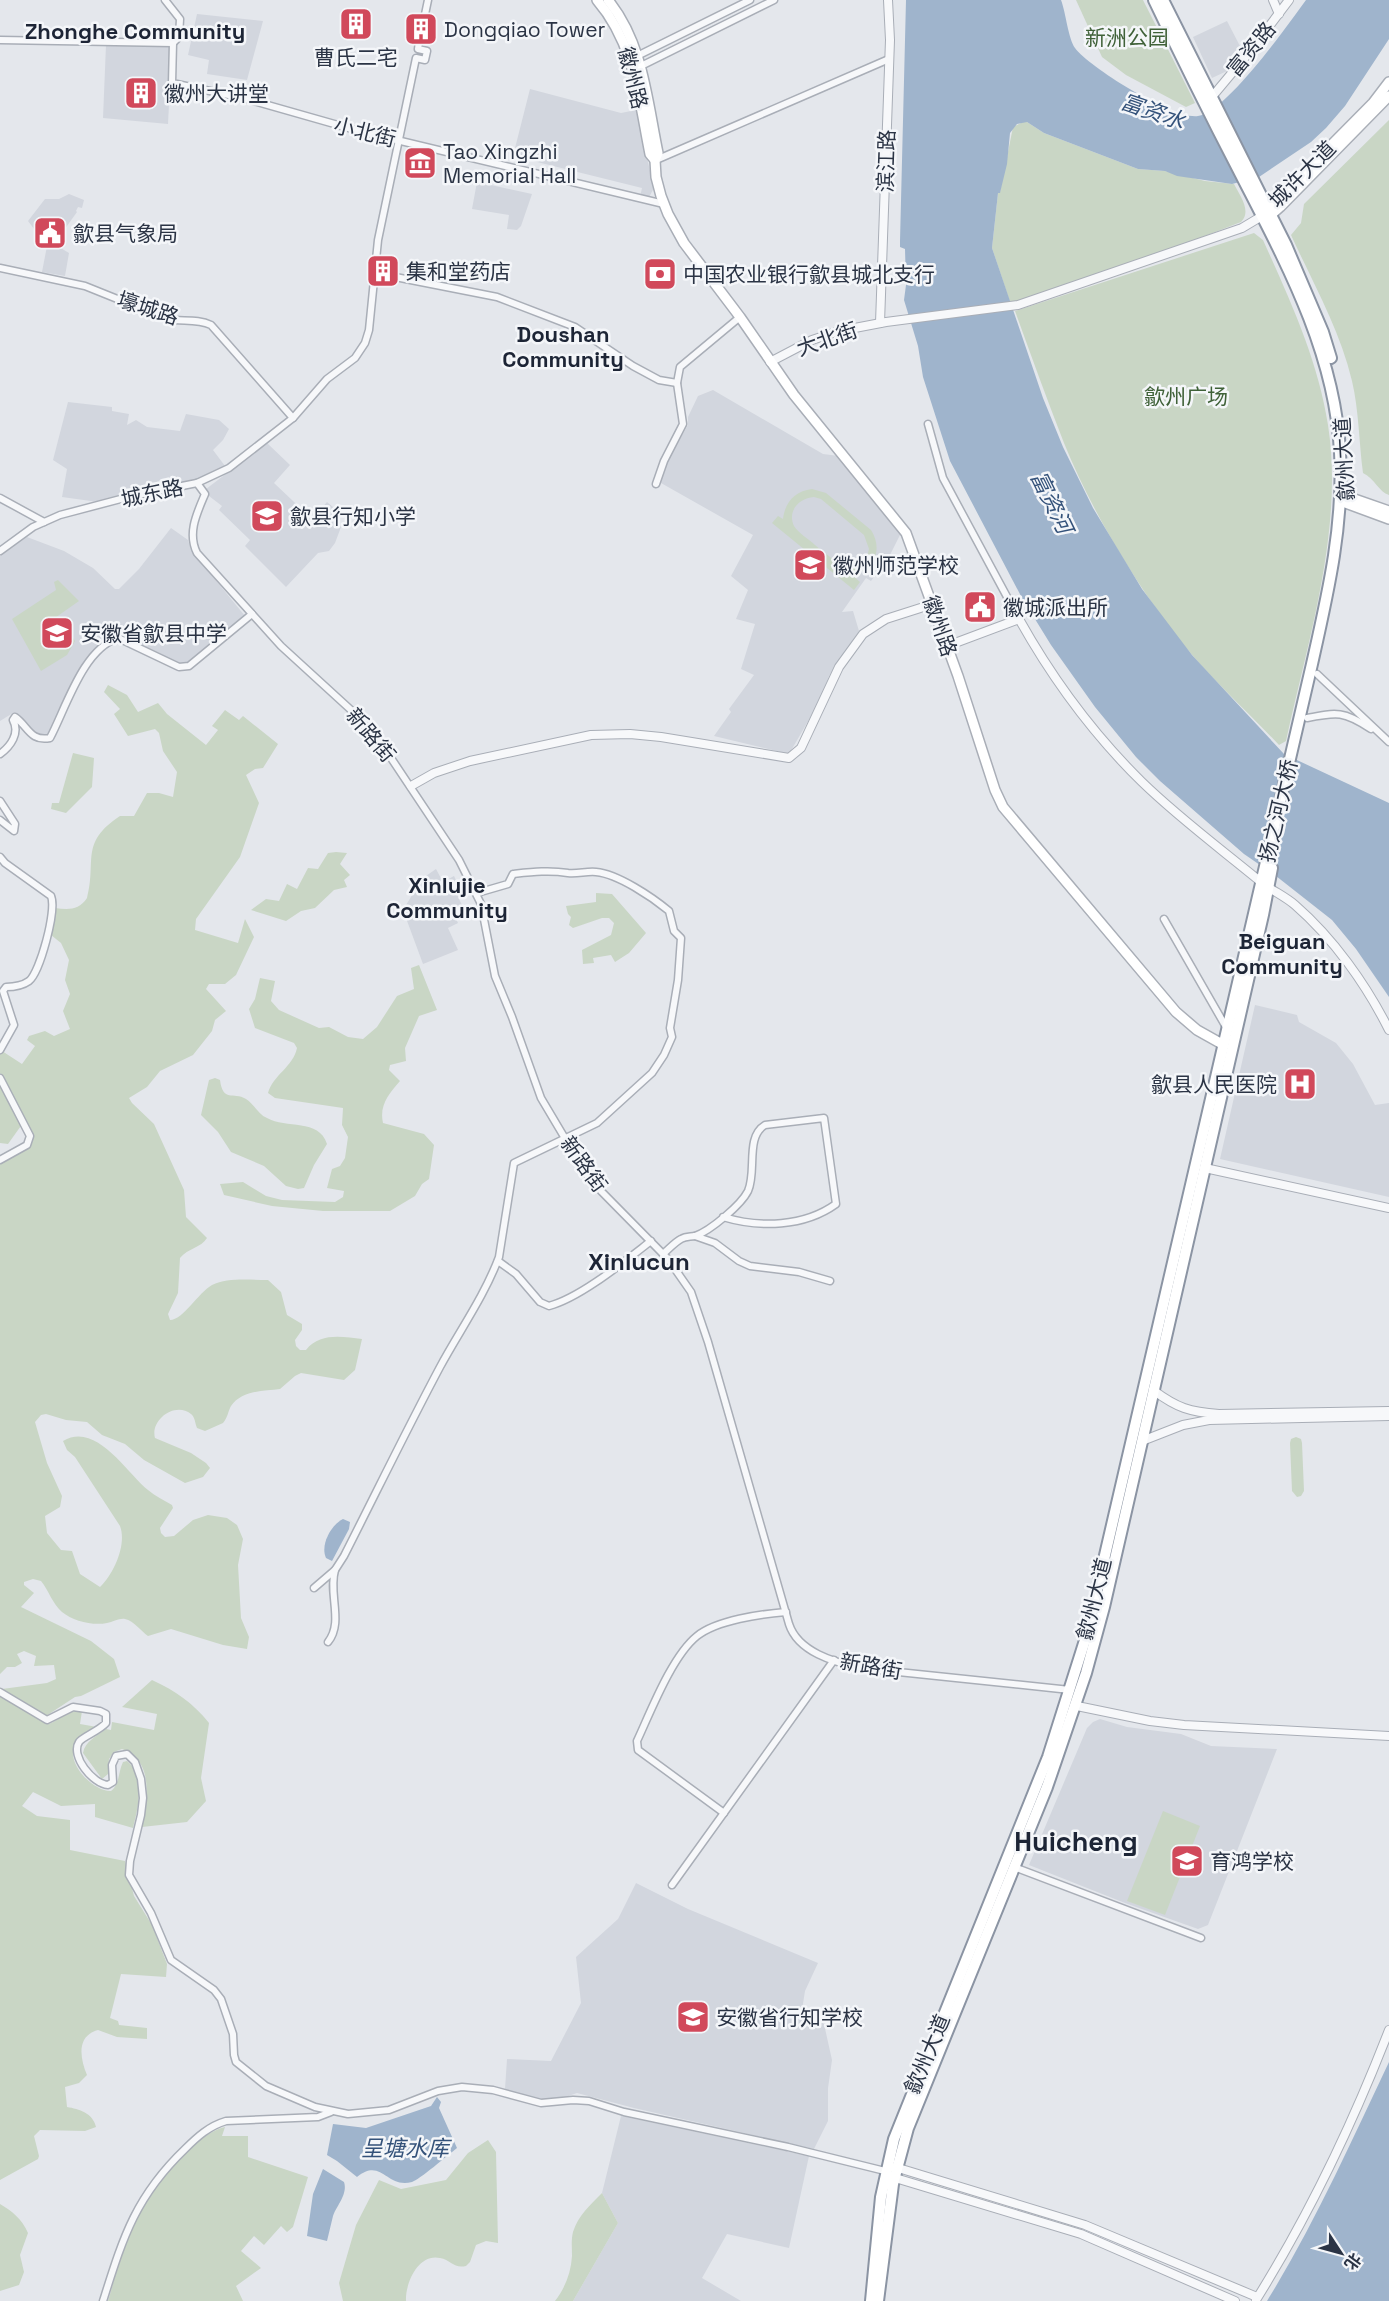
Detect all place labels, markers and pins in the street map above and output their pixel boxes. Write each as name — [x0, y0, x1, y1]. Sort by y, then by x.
building icon: 曹氏二宅 — [338, 6, 374, 42]
building icon: Dongqiao Tower — [403, 11, 439, 47]
place label: Dongqiao Tower — [444, 16, 606, 43]
place label: 曹氏二宅 — [314, 44, 398, 71]
building icon: 徽州大讲堂 — [123, 75, 159, 111]
place label: 徽州大讲堂 — [164, 80, 269, 107]
place label: Tao Xingzhi Memorial Hall — [443, 138, 576, 189]
museum icon: Tao Xingzhi Memorial Hall — [402, 145, 438, 181]
public building icon: 歙县气象局 — [32, 215, 68, 251]
place label: 歙县气象局 — [73, 220, 178, 247]
building icon: 集和堂药店 — [365, 253, 401, 289]
bank icon: 中国农业银行歙县城北支行 — [642, 256, 678, 292]
place label: 集和堂药店 — [406, 258, 511, 285]
place label: 中国农业银行歙县城北支行 — [683, 261, 935, 288]
school or university icon: 歙县行知小学 — [249, 498, 285, 534]
place label: 歙县行知小学 — [290, 503, 416, 530]
school or university icon: 徽州师范学校 — [792, 547, 828, 583]
place label: 徽州师范学校 — [833, 552, 959, 579]
public building icon: 徽城派出所 — [962, 589, 998, 625]
place label: 徽城派出所 — [1003, 594, 1108, 621]
school or university icon: 安徽省歙县中学 — [39, 615, 75, 651]
place label: 安徽省歙县中学 — [80, 620, 227, 647]
hospital icon: 歙县人民医院 — [1282, 1066, 1318, 1102]
place label: 歙县人民医院 — [1151, 1071, 1277, 1098]
school or university icon: 育鸿学校 — [1169, 1843, 1205, 1879]
place label: 育鸿学校 — [1210, 1848, 1294, 1875]
school or university icon: 安徽省行知学校 — [675, 1999, 711, 2035]
place label: 安徽省行知学校 — [716, 2004, 863, 2031]

